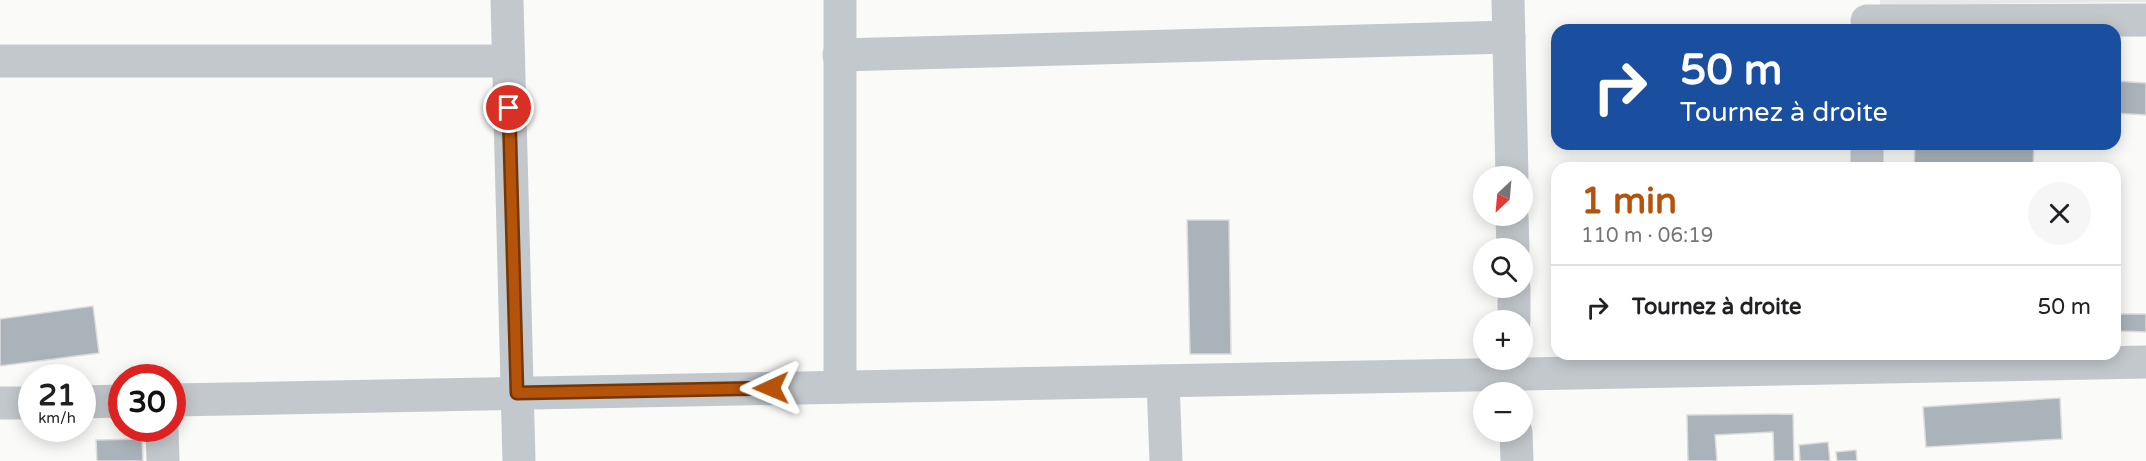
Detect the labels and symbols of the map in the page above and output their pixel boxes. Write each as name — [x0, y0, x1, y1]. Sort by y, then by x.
pin — [483, 82, 534, 133]
north arrow — [1473, 166, 1533, 226]
position arrow — [739, 356, 803, 420]
speed limit sign: 30 — [108, 364, 186, 442]

